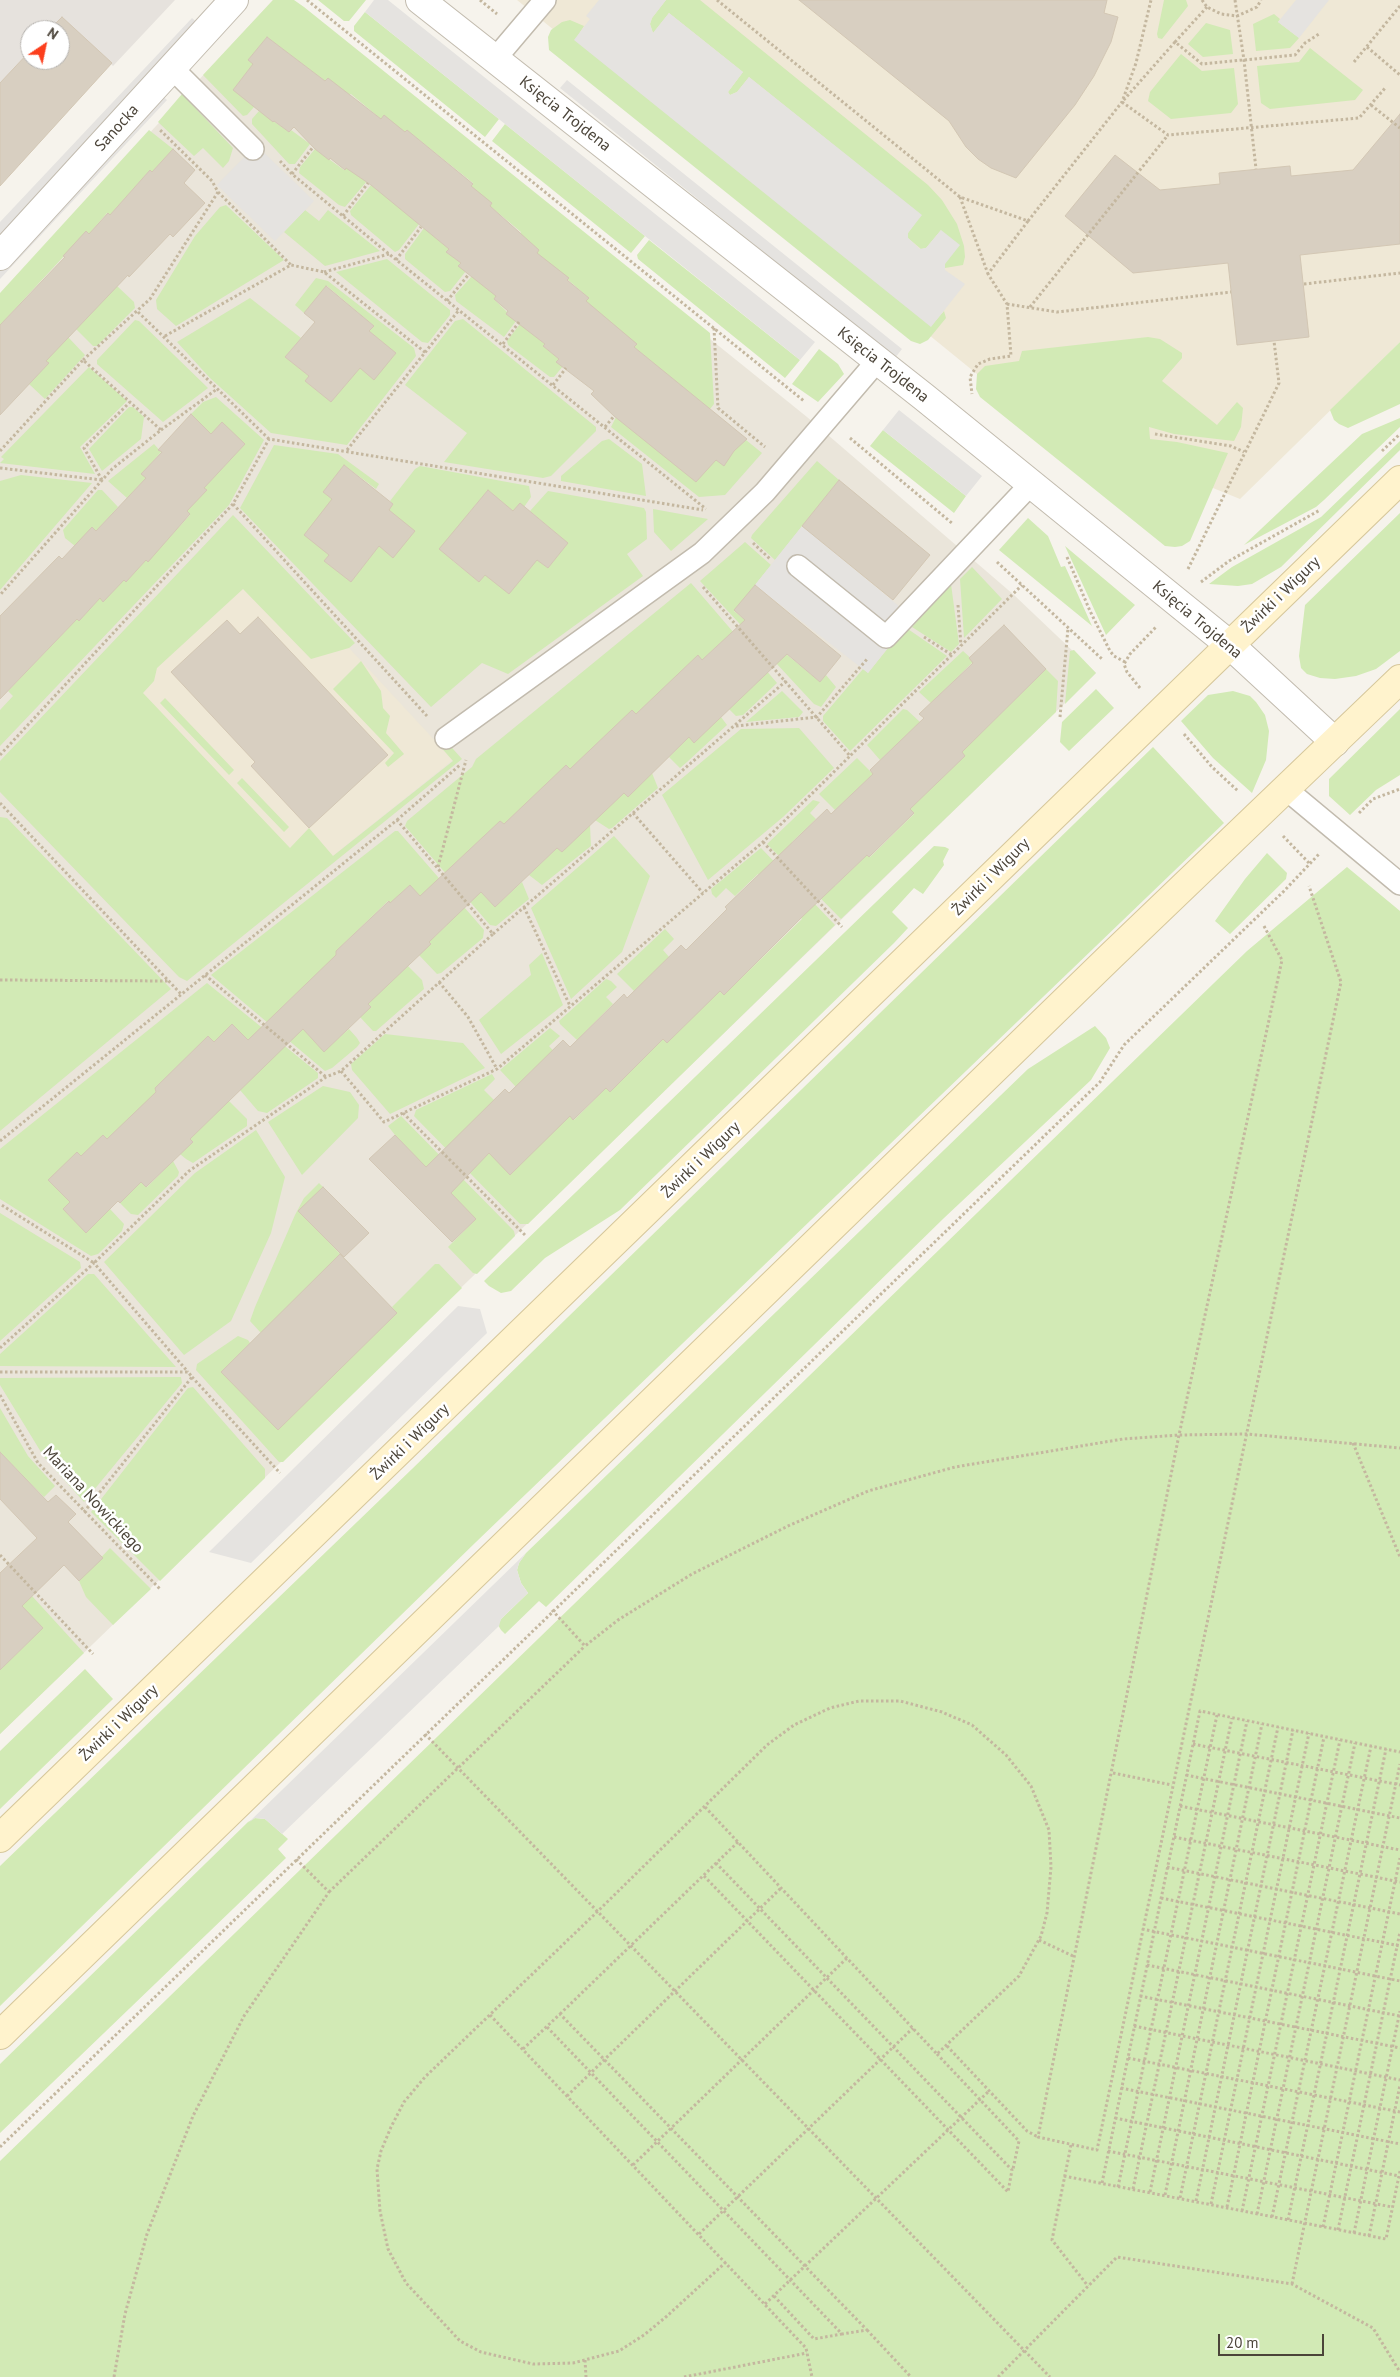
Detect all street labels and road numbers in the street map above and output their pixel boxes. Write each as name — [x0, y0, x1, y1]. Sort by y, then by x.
street label: Księcia Trojdena — [515, 72, 615, 156]
street label: Sanocka — [91, 101, 143, 155]
street label: Księcia Trojdena — [833, 323, 933, 407]
street label: Żwirki i Wigury — [1238, 553, 1324, 637]
street label: Księcia Trojdena — [1148, 577, 1246, 663]
street label: Żwirki i Wigury — [948, 834, 1034, 920]
street label: Żwirki i Wigury — [658, 1118, 744, 1202]
street label: Żwirki i Wigury — [367, 1400, 453, 1484]
street label: Mariana Nowickiego — [39, 1443, 147, 1557]
street label: Żwirki i Wigury — [76, 1681, 162, 1765]

